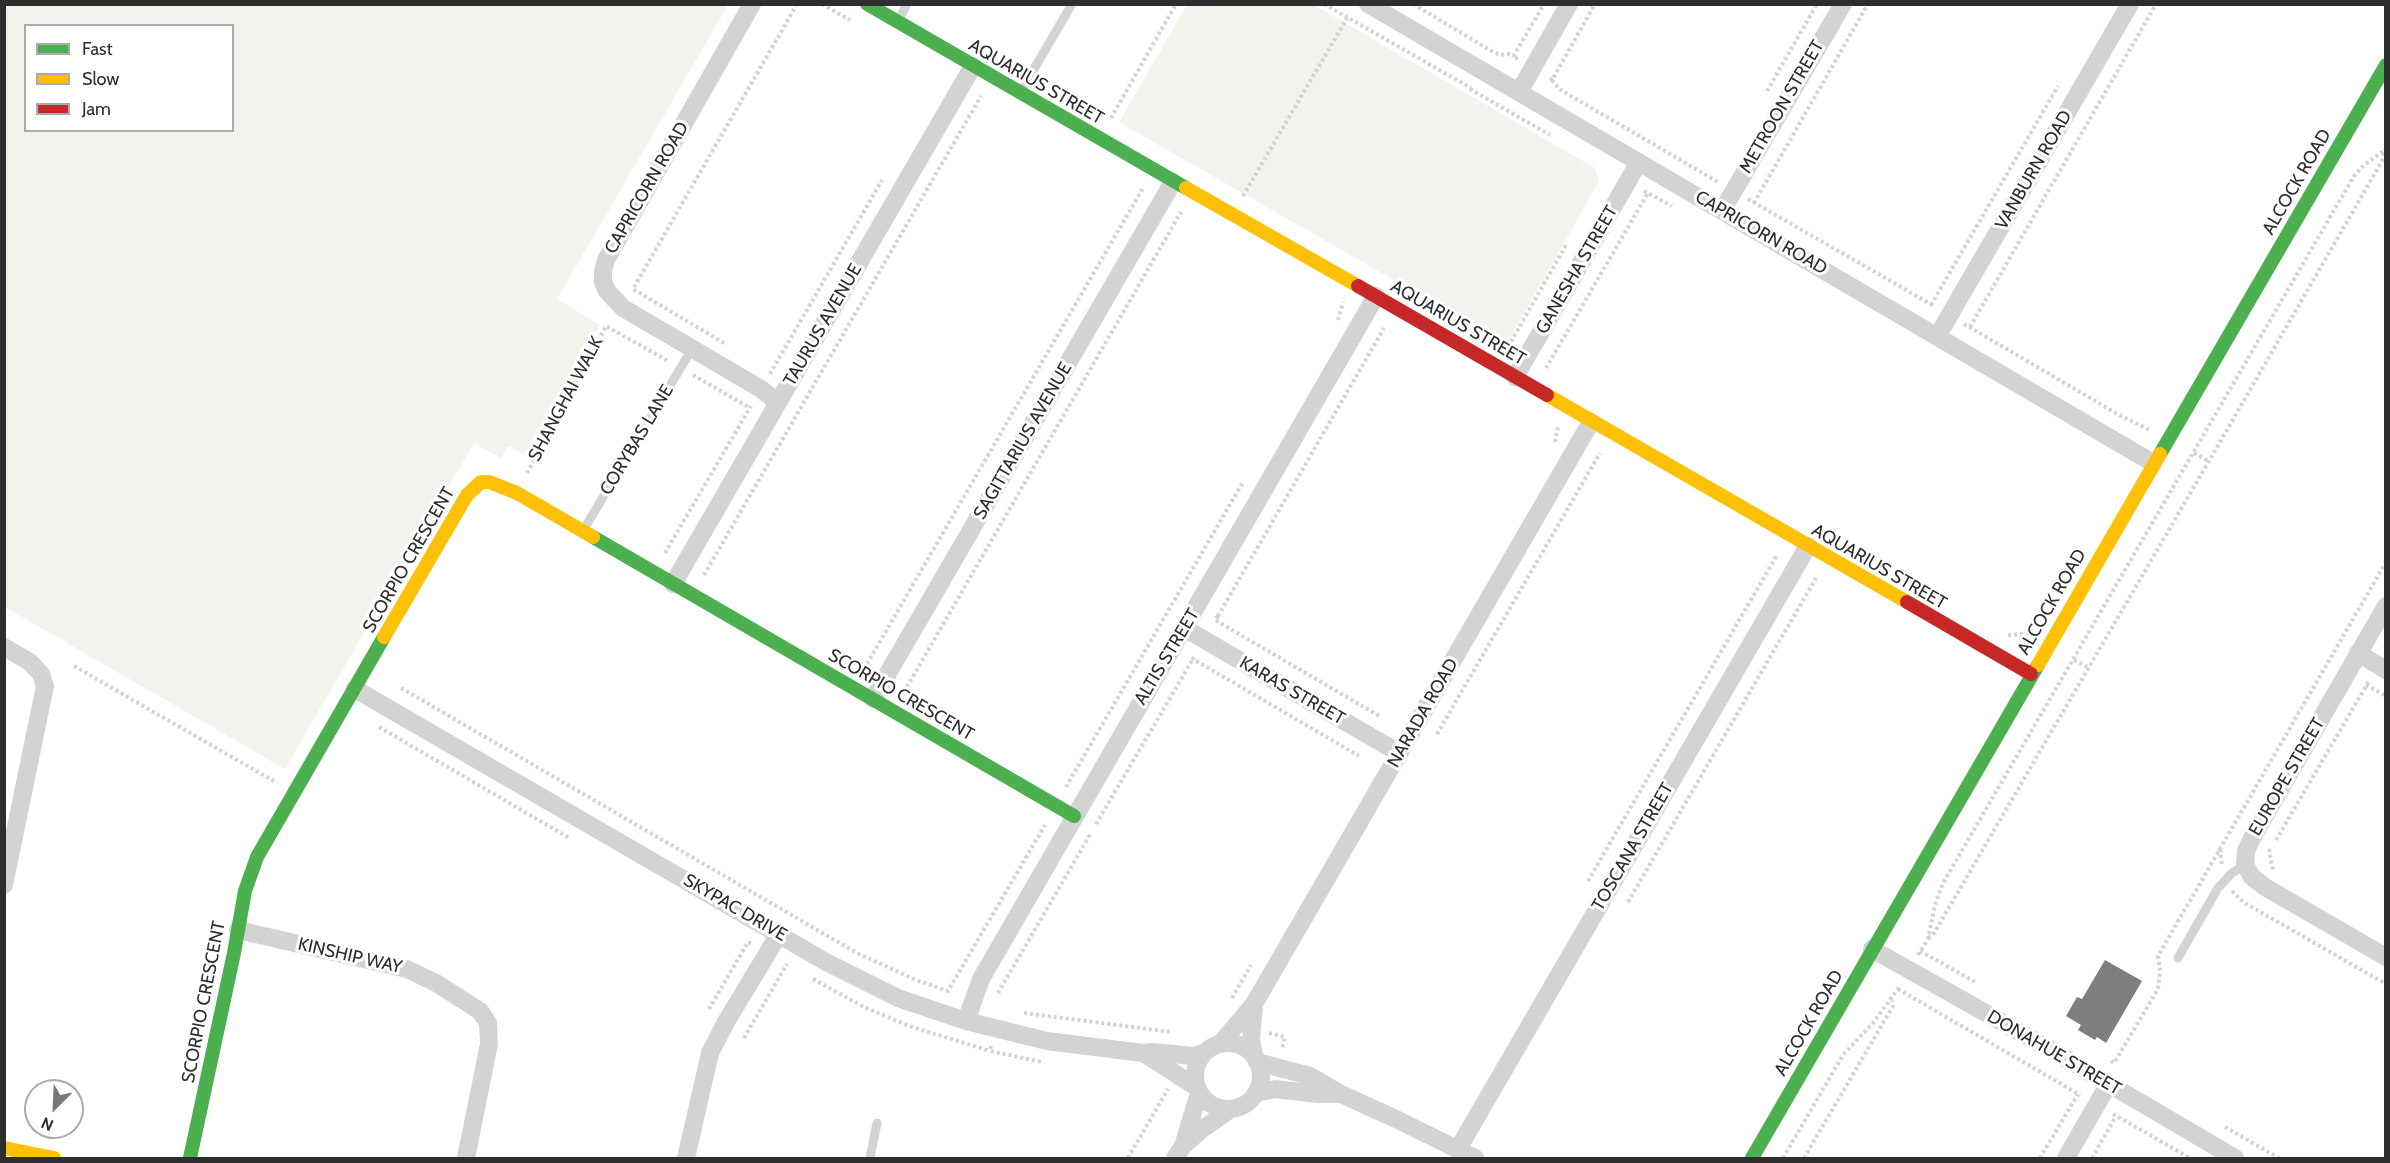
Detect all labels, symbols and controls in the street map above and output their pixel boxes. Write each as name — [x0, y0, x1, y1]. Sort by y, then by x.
legend — [24, 24, 234, 132]
street label: AQUARIUS STREET — [965, 35, 1107, 129]
street label: METROON STREET — [1735, 37, 1829, 177]
text: Fast — [82, 38, 113, 60]
text: Slow — [82, 68, 119, 90]
text: Jam — [82, 98, 111, 120]
street label: VANBURN ROAD — [1991, 107, 2077, 233]
street label: CAPRICORN ROAD — [600, 118, 694, 258]
street label: ALCOCK ROAD — [2258, 125, 2336, 239]
street label: CAPRICORN ROAD — [1691, 186, 1831, 280]
street label: GANESHA STREET — [1531, 202, 1623, 338]
street label: TAURUS AVENUE — [779, 260, 867, 390]
street label: AQUARIUS STREET — [1387, 276, 1529, 370]
street label: SHANGHAI WALK — [524, 333, 608, 465]
street label: SAGITTARIUS AVENUE — [969, 359, 1077, 523]
street label: CORYBAS LANE — [596, 381, 678, 499]
street label: SCORPIO CRESCENT — [358, 483, 460, 637]
street label: AQUARIUS STREET — [1808, 520, 1950, 614]
street label: ALCOCK ROAD — [2013, 545, 2091, 659]
street label: ALTIS STREET — [1130, 605, 1204, 709]
street label: SCORPIO CRESCENT — [824, 644, 978, 746]
street label: KARAS STREET — [1235, 652, 1349, 730]
street label: NARADA ROAD — [1383, 655, 1463, 771]
street label: EUROPE STREET — [2245, 714, 2329, 840]
street label: TOSCANA STREET — [1588, 779, 1678, 915]
street label: SKYPAC DRIVE — [679, 870, 791, 946]
street label: SCORPIO CRESCENT — [178, 919, 230, 1085]
street label: KINSHIP WAY — [296, 934, 404, 978]
street label: ALCOCK ROAD — [1770, 966, 1848, 1080]
street label: DONAHUE STREET — [1983, 1006, 2125, 1100]
north arrow — [24, 1079, 84, 1139]
text: N — [38, 1113, 56, 1135]

